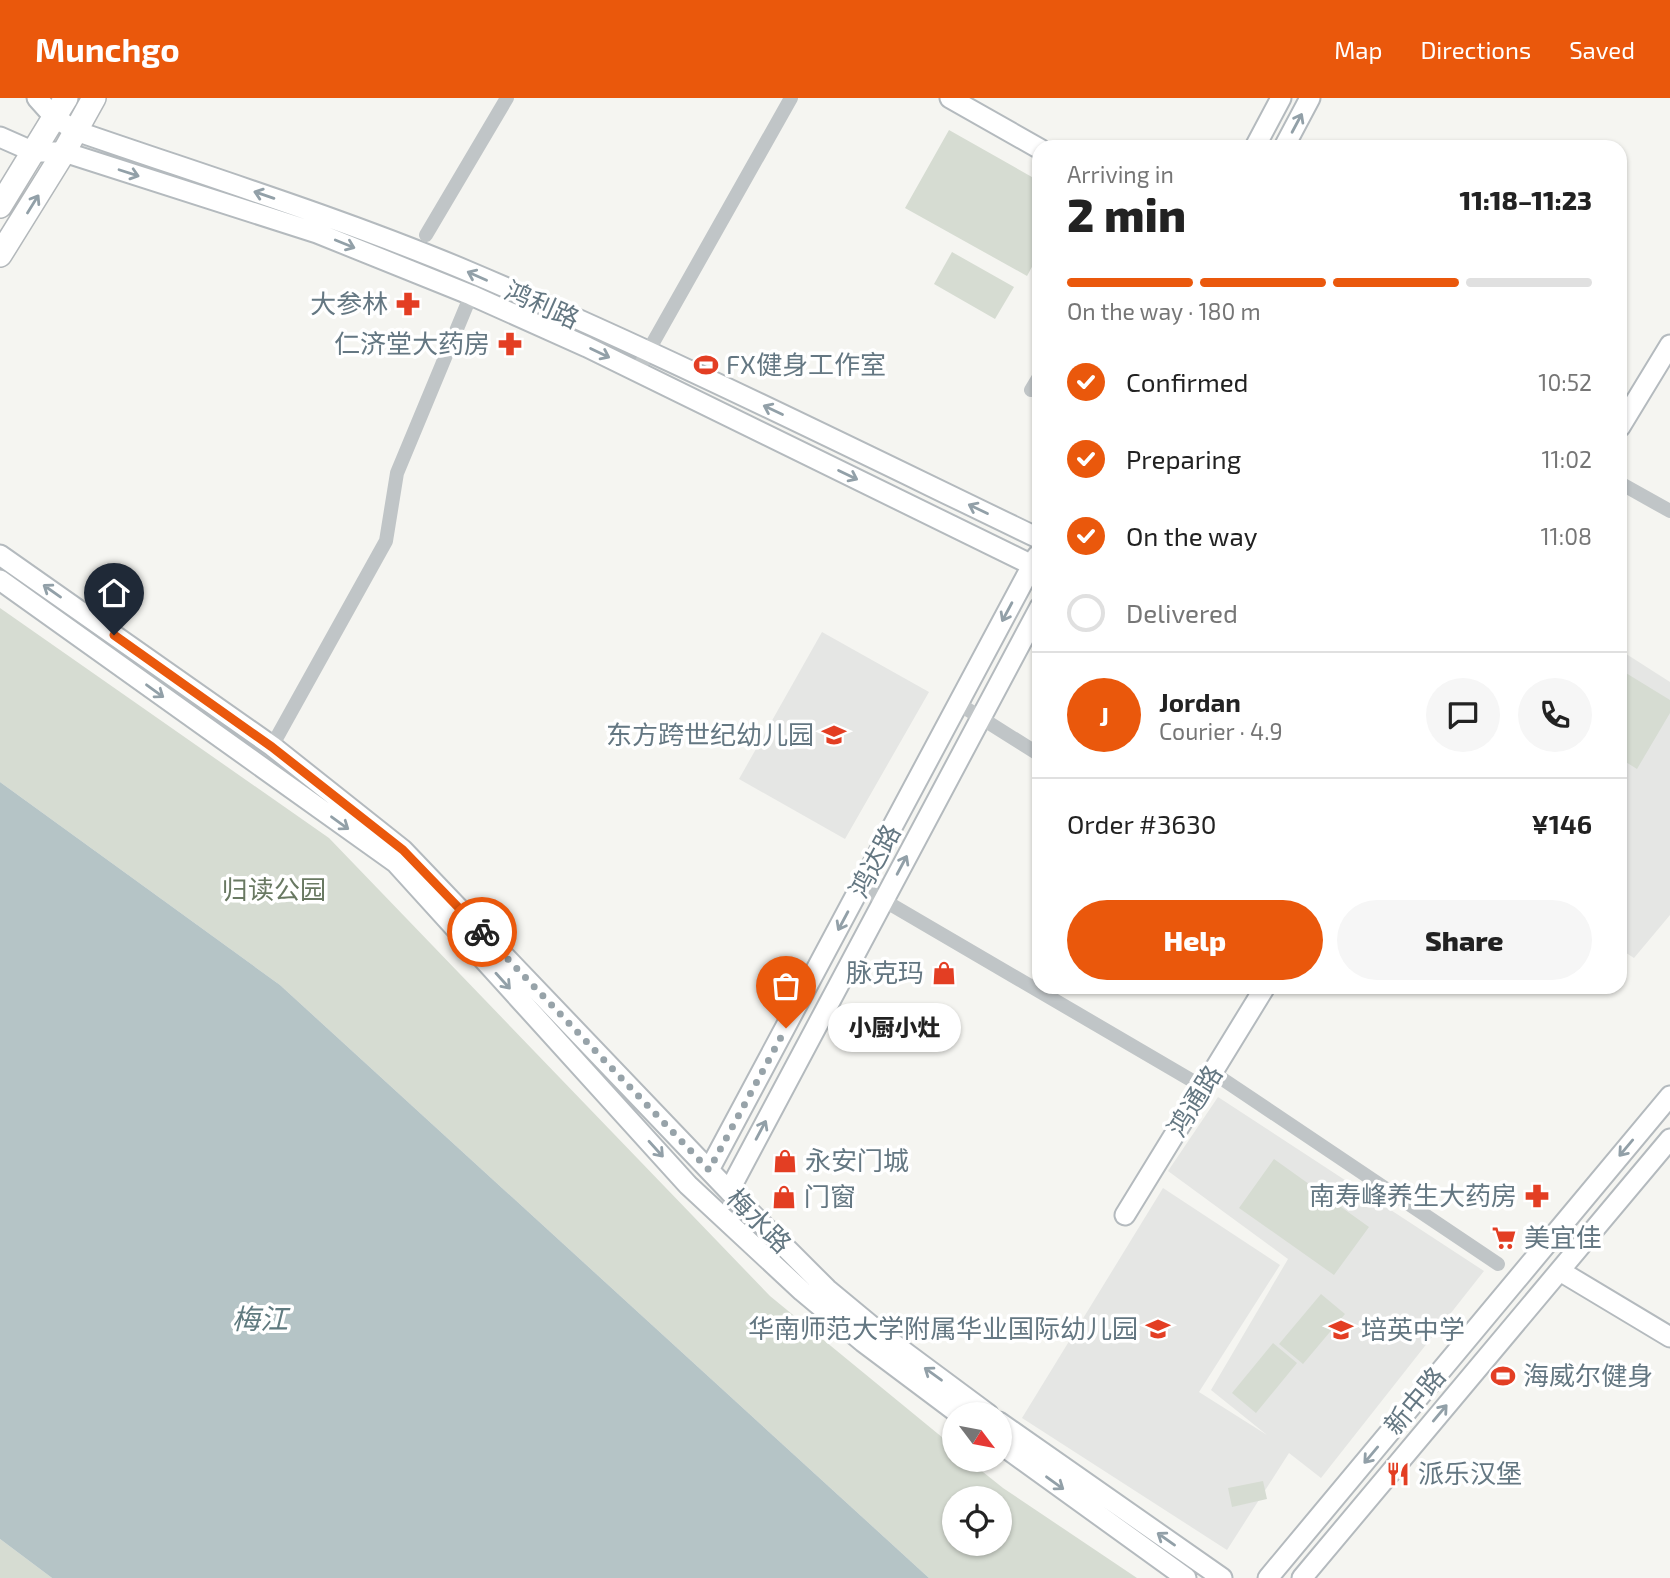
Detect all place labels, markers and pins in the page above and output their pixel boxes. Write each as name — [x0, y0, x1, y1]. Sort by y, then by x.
place label: 大参林 — [310, 287, 388, 318]
pharmacy icon: 大参林 — [394, 290, 422, 318]
place label: 仁济堂大药房 — [334, 327, 490, 358]
pharmacy icon: 仁济堂大药房 — [496, 330, 524, 358]
place label: FX健身工作室 — [726, 348, 886, 379]
sports icon: FX健身工作室 — [692, 351, 720, 379]
pin — [84, 563, 144, 635]
place label: 东方跨世纪幼儿园 — [606, 718, 814, 749]
school or university icon: 东方跨世纪幼儿园 — [820, 721, 848, 749]
pin — [756, 956, 816, 1028]
place label: 脉克玛 — [846, 956, 924, 987]
shop icon: 脉克玛 — [930, 959, 958, 987]
callout: 小厨小灶 — [828, 1004, 961, 1052]
place label: 永安门城 — [805, 1144, 909, 1175]
shop icon: 永安门城 — [771, 1147, 799, 1175]
place label: 南寿峰养生大药房 — [1309, 1179, 1517, 1210]
place label: 门窗 — [804, 1180, 856, 1211]
pharmacy icon: 南寿峰养生大药房 — [1523, 1182, 1551, 1210]
shop icon: 门窗 — [770, 1183, 798, 1211]
place label: 美宜佳 — [1524, 1221, 1602, 1252]
supermarket icon: 美宜佳 — [1490, 1224, 1518, 1252]
place label: 华南师范大学附属华业国际幼儿园 — [748, 1312, 1138, 1343]
place label: 培英中学 — [1361, 1313, 1465, 1344]
school or university icon: 华南师范大学附属华业国际幼儿园 — [1144, 1315, 1172, 1343]
school or university icon: 培英中学 — [1327, 1316, 1355, 1344]
place label: 海威尔健身 — [1523, 1359, 1653, 1390]
sports icon: 海威尔健身 — [1489, 1362, 1517, 1390]
place label: 派乐汉堡 — [1418, 1457, 1522, 1488]
restaurant icon: 派乐汉堡 — [1384, 1460, 1412, 1488]

